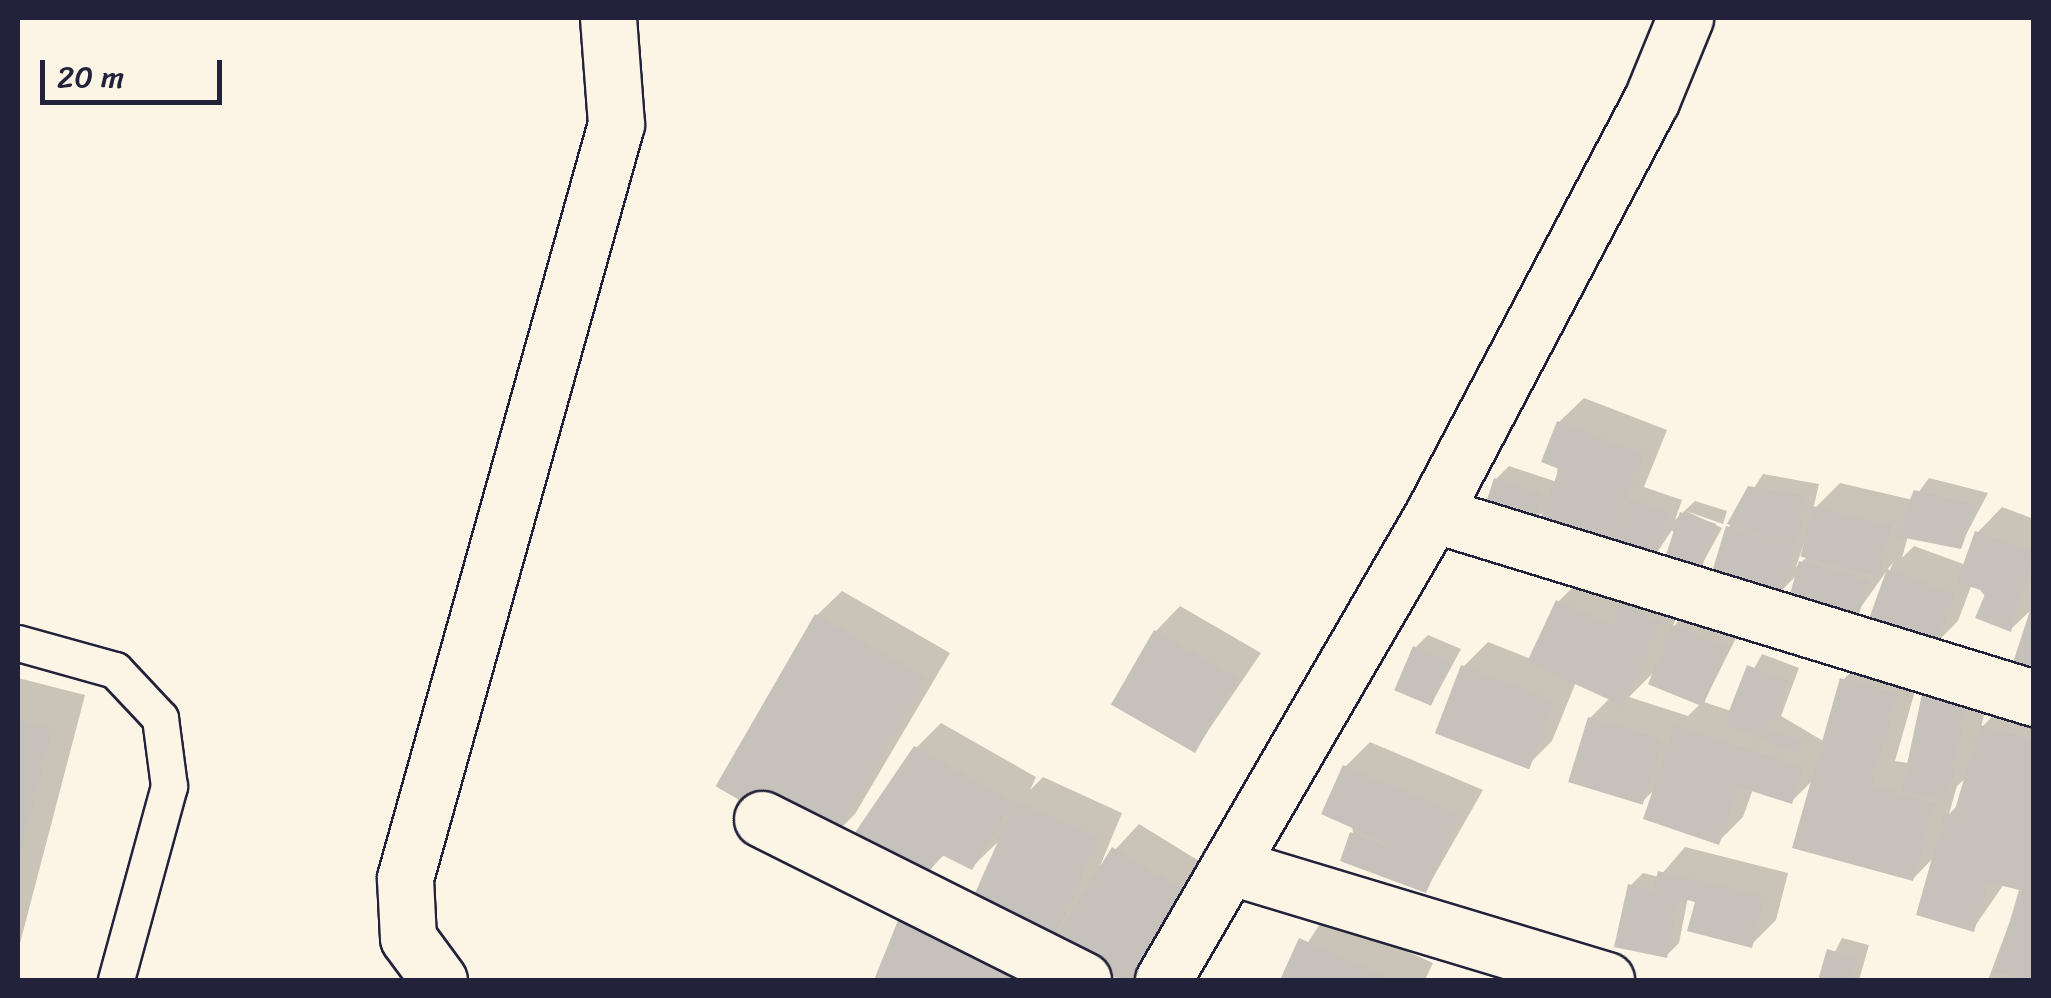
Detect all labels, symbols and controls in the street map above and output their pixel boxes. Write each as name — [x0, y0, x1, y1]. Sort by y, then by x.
scale bar — [45, 40, 228, 102]
text: 20 m — [57, 50, 124, 104]

